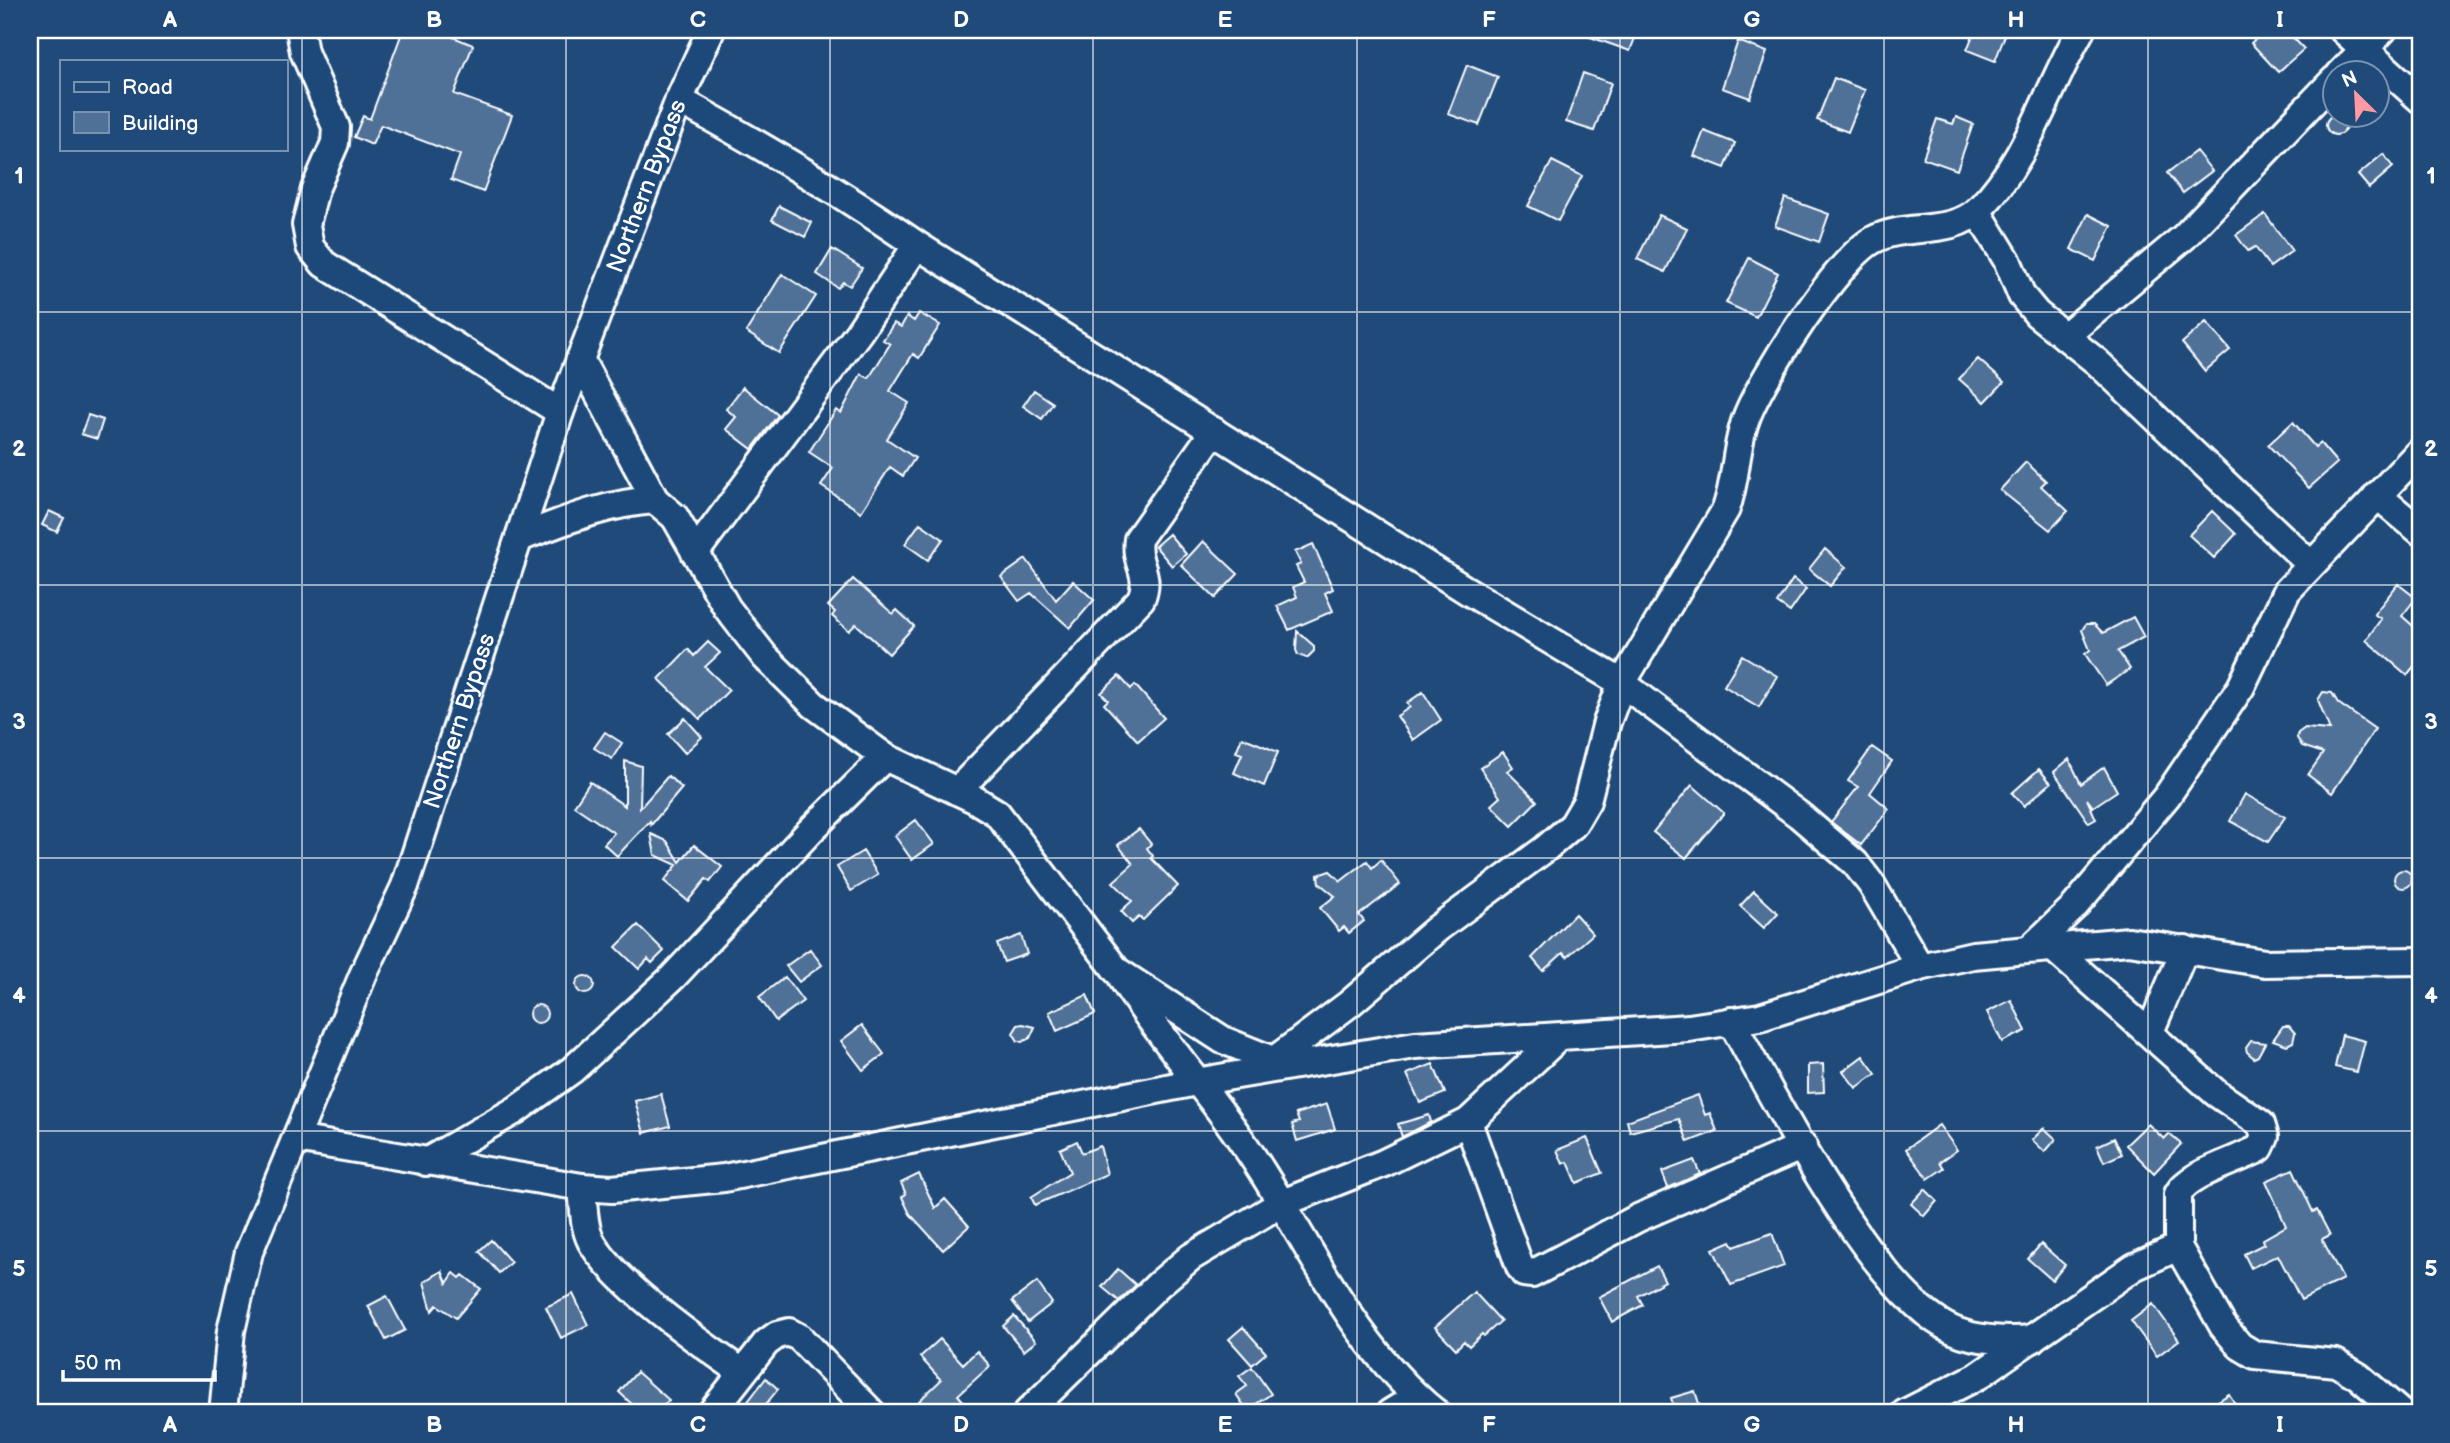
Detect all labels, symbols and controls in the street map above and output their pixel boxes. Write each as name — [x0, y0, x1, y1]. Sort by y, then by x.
text: A — [162, 6, 178, 34]
text: B — [426, 6, 442, 34]
text: C — [690, 6, 706, 34]
text: D — [953, 6, 969, 34]
text: E — [1218, 6, 1233, 34]
text: F — [1482, 6, 1496, 34]
text: G — [1744, 6, 1761, 34]
text: H — [2007, 6, 2025, 34]
text: I — [2276, 6, 2284, 34]
legend — [60, 60, 287, 150]
north arrow — [2320, 60, 2390, 130]
text: N — [2338, 66, 2361, 93]
text: Road — [122, 75, 173, 100]
street label: Northern Bypass — [600, 95, 692, 277]
text: Building — [122, 111, 198, 136]
text: 1 — [14, 162, 24, 190]
text: 1 — [2426, 162, 2436, 190]
text: 2 — [12, 435, 26, 463]
text: 2 — [2424, 435, 2438, 463]
street label: Northern Bypass — [417, 629, 501, 812]
text: 3 — [12, 708, 26, 736]
text: 3 — [2424, 708, 2438, 736]
text: 4 — [12, 982, 26, 1010]
text: 4 — [2424, 982, 2438, 1010]
text: 5 — [12, 1255, 26, 1283]
text: 5 — [2424, 1255, 2438, 1283]
scale bar — [63, 1338, 215, 1382]
text: 50 m — [74, 1351, 121, 1376]
text: A — [162, 1411, 178, 1439]
text: B — [426, 1411, 442, 1439]
text: C — [690, 1411, 706, 1439]
text: D — [953, 1411, 969, 1439]
text: E — [1218, 1411, 1233, 1439]
text: F — [1482, 1411, 1496, 1439]
text: G — [1744, 1411, 1761, 1439]
text: H — [2007, 1411, 2025, 1439]
text: I — [2276, 1411, 2284, 1439]

